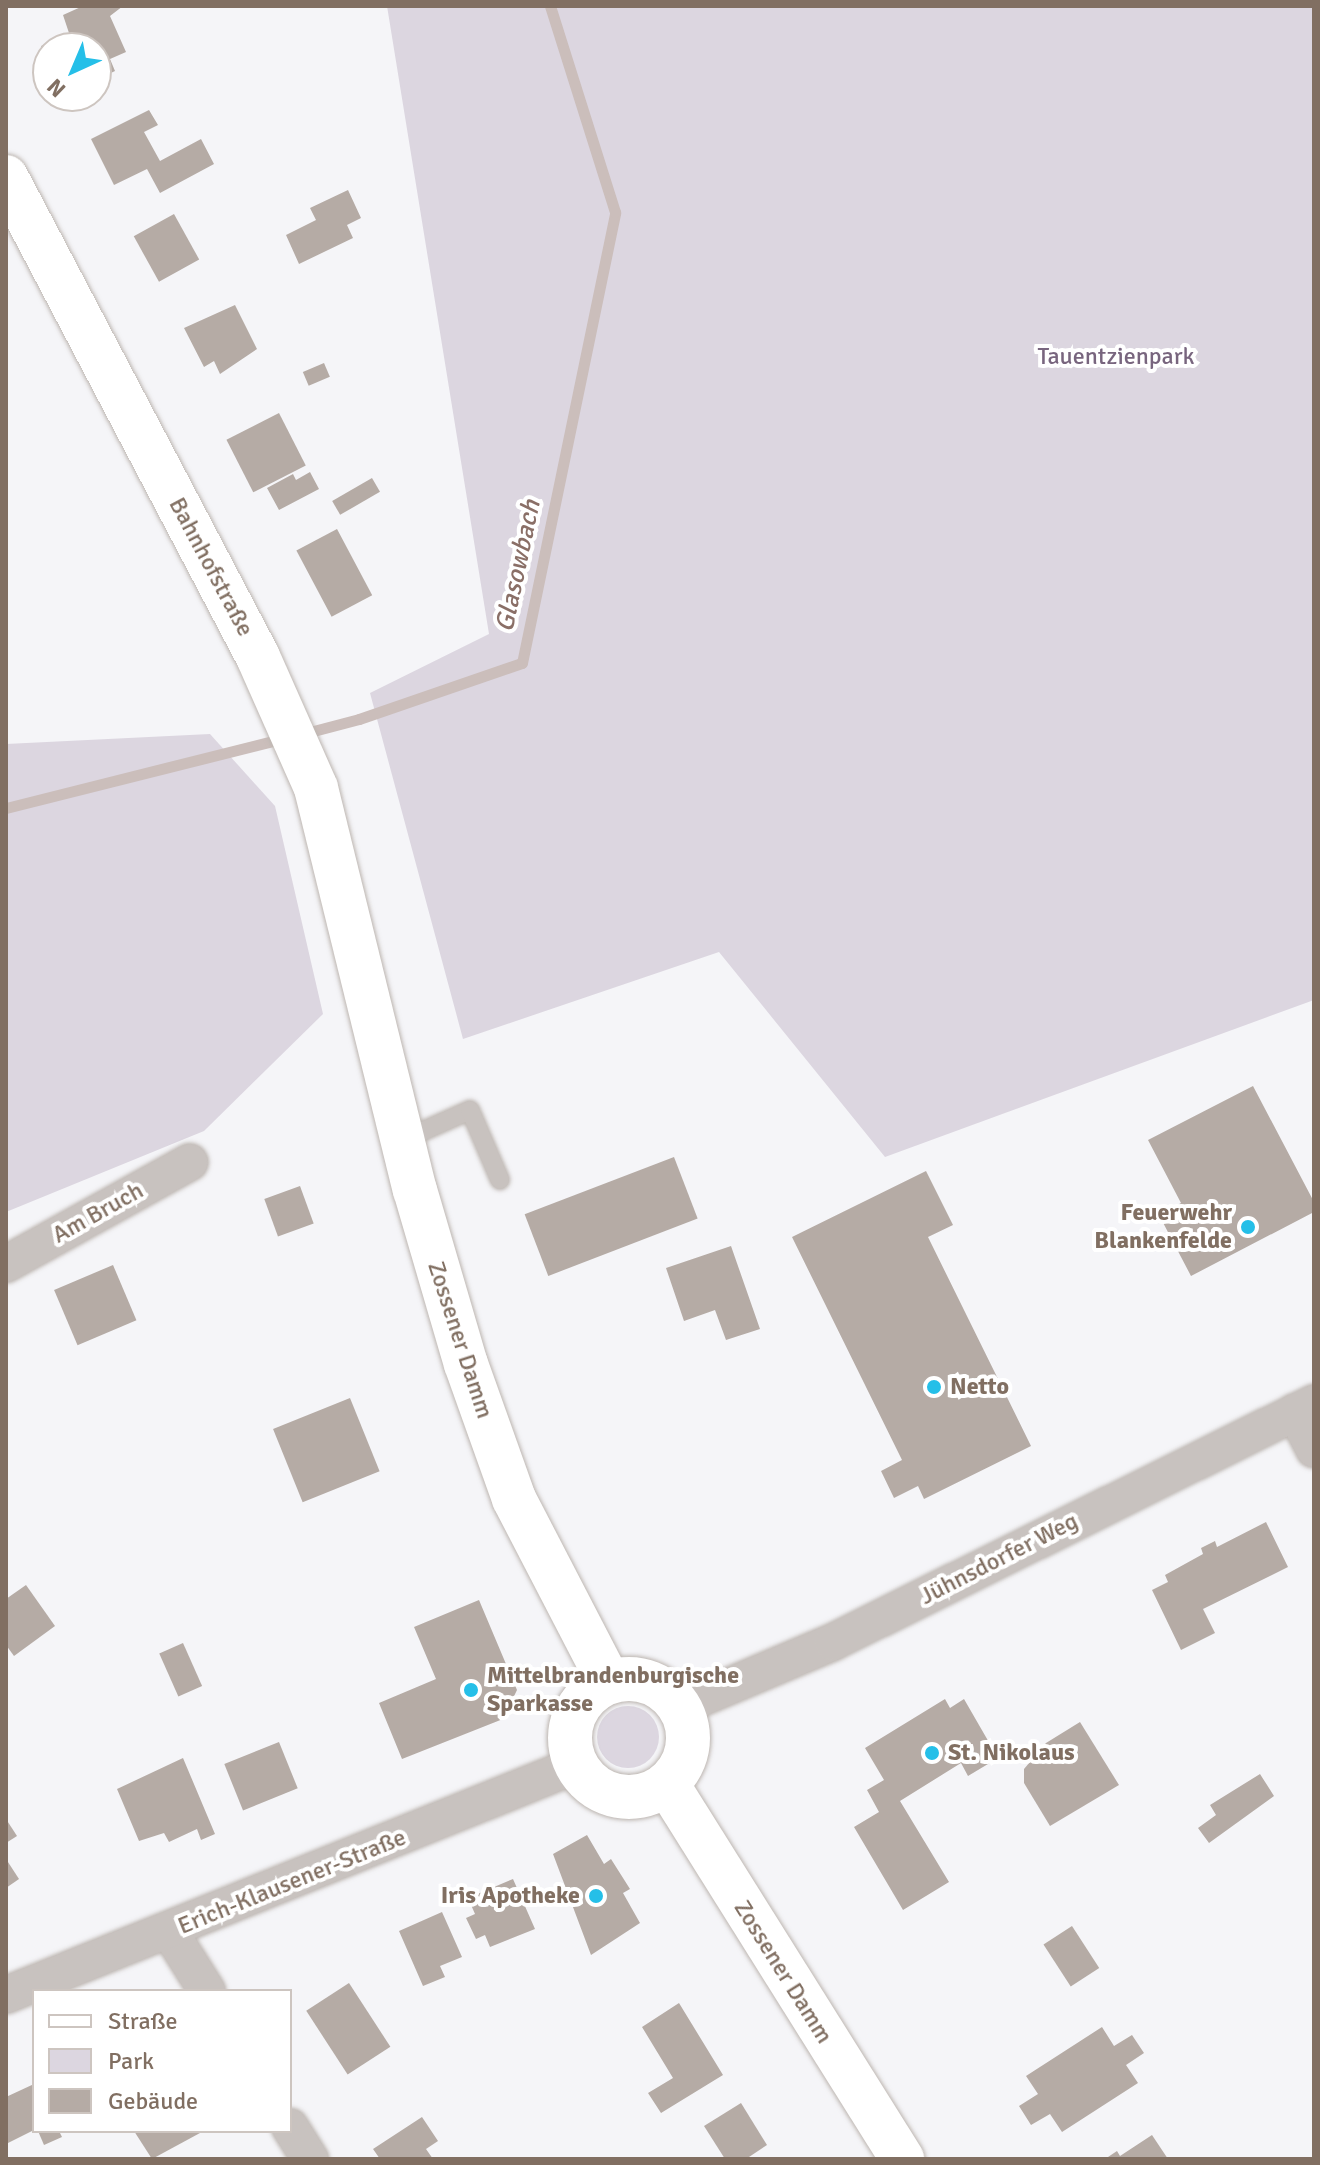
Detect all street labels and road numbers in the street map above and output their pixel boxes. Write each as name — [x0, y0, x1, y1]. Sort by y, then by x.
street label: Bahnhofstraße — [162, 493, 260, 641]
street label: Am Bruch — [47, 1176, 149, 1250]
street label: Zossener Damm — [421, 1258, 499, 1422]
street label: Jühnsdorfer Weg — [915, 1507, 1083, 1611]
street label: Erich-Klausener-Straße — [174, 1823, 410, 1941]
street label: Zossener Damm — [728, 1895, 838, 2049]

